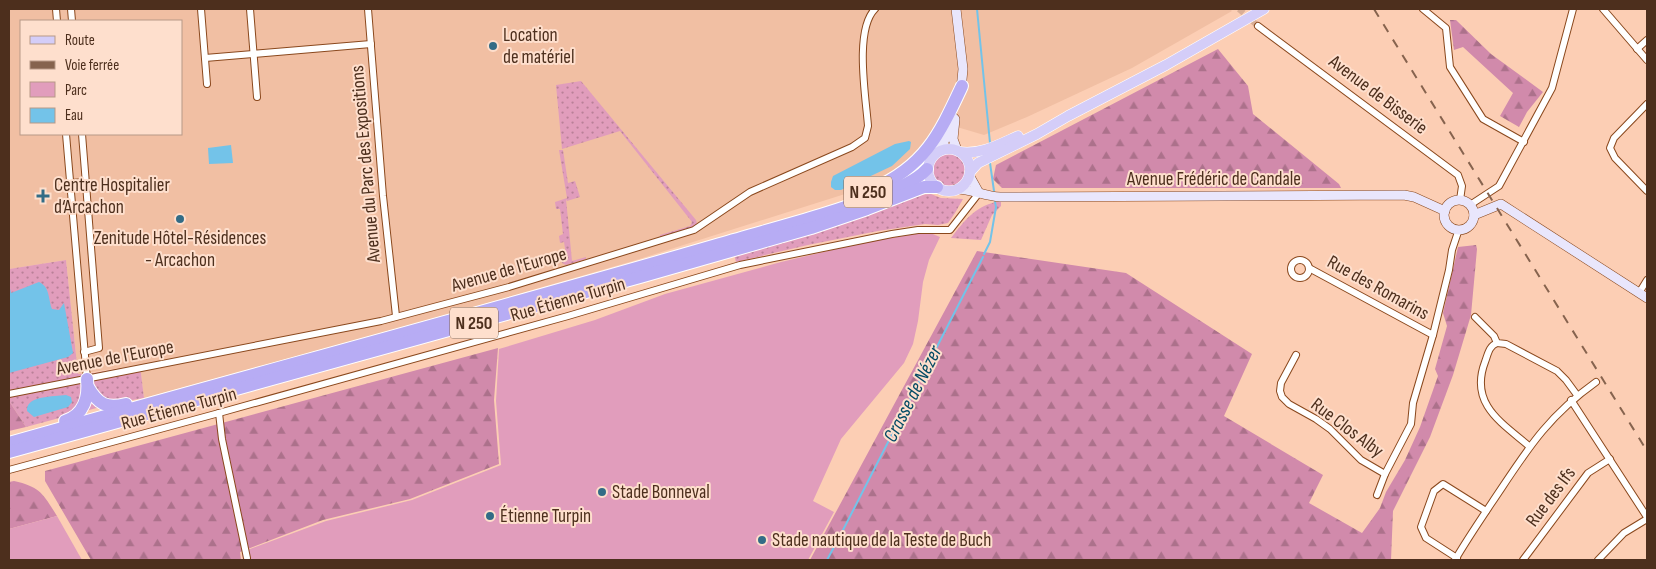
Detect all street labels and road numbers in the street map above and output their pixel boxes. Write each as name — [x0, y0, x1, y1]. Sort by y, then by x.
street label: Avenue de Bisserie — [1323, 50, 1432, 140]
street label: Avenue du Parc des Expositions — [346, 64, 386, 265]
street label: Avenue Frédéric de Candale — [1126, 168, 1301, 191]
road number: N 250 — [844, 176, 892, 208]
street label: Avenue de l'Europe — [448, 243, 569, 298]
street label: Rue des Romarins — [1323, 251, 1433, 325]
street label: Rue Étienne Turpin — [508, 273, 628, 327]
road number: N 250 — [450, 307, 498, 338]
street label: Avenue de l'Europe — [53, 335, 176, 381]
street label: Rue Étienne Turpin — [119, 383, 239, 435]
street label: Rue Clos Alby — [1306, 393, 1388, 463]
street label: Rue des Ifs — [1521, 462, 1581, 531]

